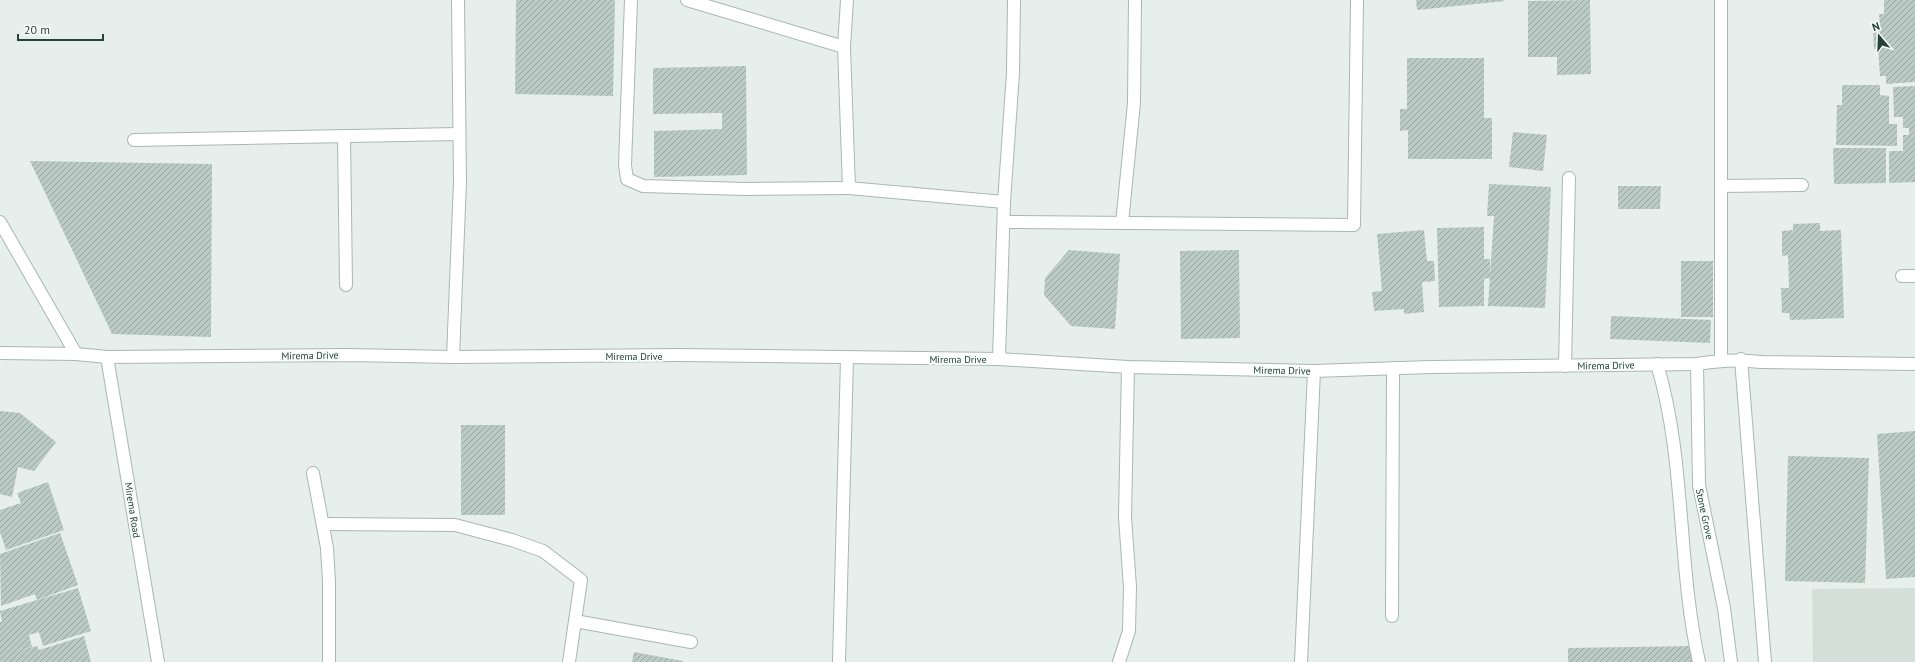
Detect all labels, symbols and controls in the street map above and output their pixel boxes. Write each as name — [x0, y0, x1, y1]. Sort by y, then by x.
scale bar — [18, 16, 103, 42]
north arrow — [1859, 16, 1899, 56]
text: N — [1870, 19, 1881, 34]
text: 20 m — [24, 22, 50, 37]
street label: Mirema Drive — [281, 349, 339, 362]
street label: Mirema Drive — [605, 350, 663, 363]
street label: Mirema Drive — [929, 353, 987, 366]
street label: Mirema Drive — [1577, 359, 1635, 372]
street label: Mirema Drive — [1253, 364, 1311, 377]
street label: Mirema Road — [122, 481, 143, 539]
street label: Stone Grove — [1693, 487, 1716, 541]

